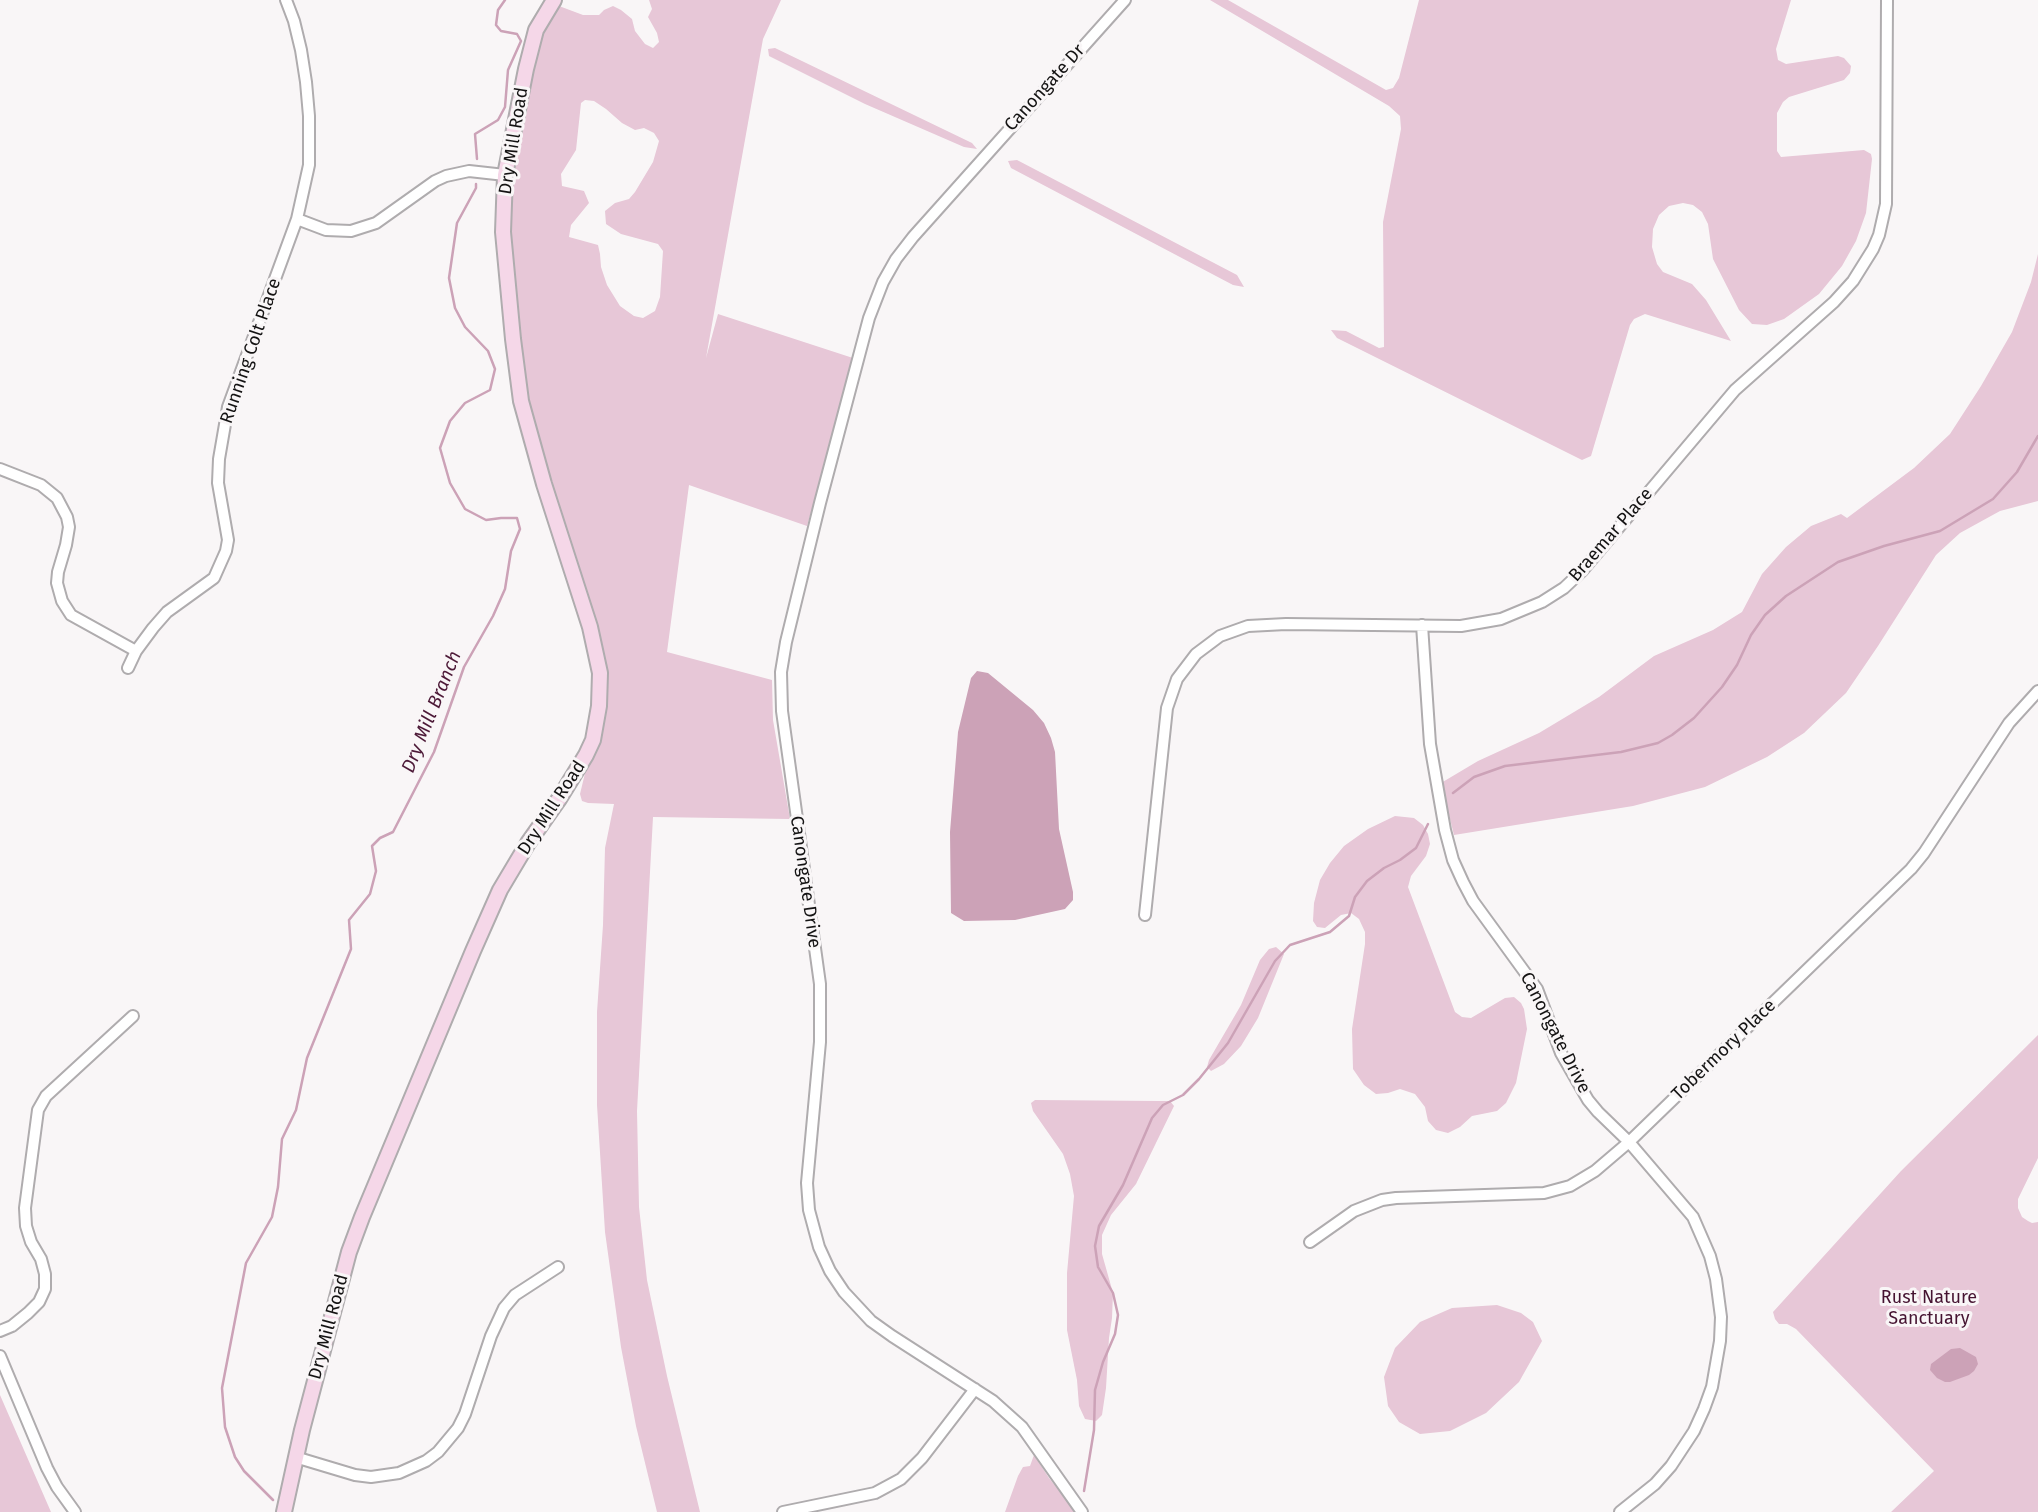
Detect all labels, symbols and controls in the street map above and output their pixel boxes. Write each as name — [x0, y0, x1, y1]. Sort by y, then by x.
street label: Canongate Dr — [1000, 40, 1090, 136]
street label: Dry Mill Road — [495, 86, 533, 196]
street label: Running Colt Place — [216, 275, 286, 427]
street label: Braemar Place — [1564, 484, 1658, 586]
water label: Dry Mill Branch — [397, 648, 467, 776]
street label: Dry Mill Road — [514, 757, 590, 859]
street label: Canongate Drive — [785, 815, 825, 949]
street label: Canongate Drive — [1515, 969, 1595, 1097]
street label: Tobermory Place — [1668, 995, 1780, 1105]
street label: Dry Mill Road — [305, 1272, 353, 1382]
park label: Rust Nature Sanctuary — [1881, 1287, 1977, 1330]

